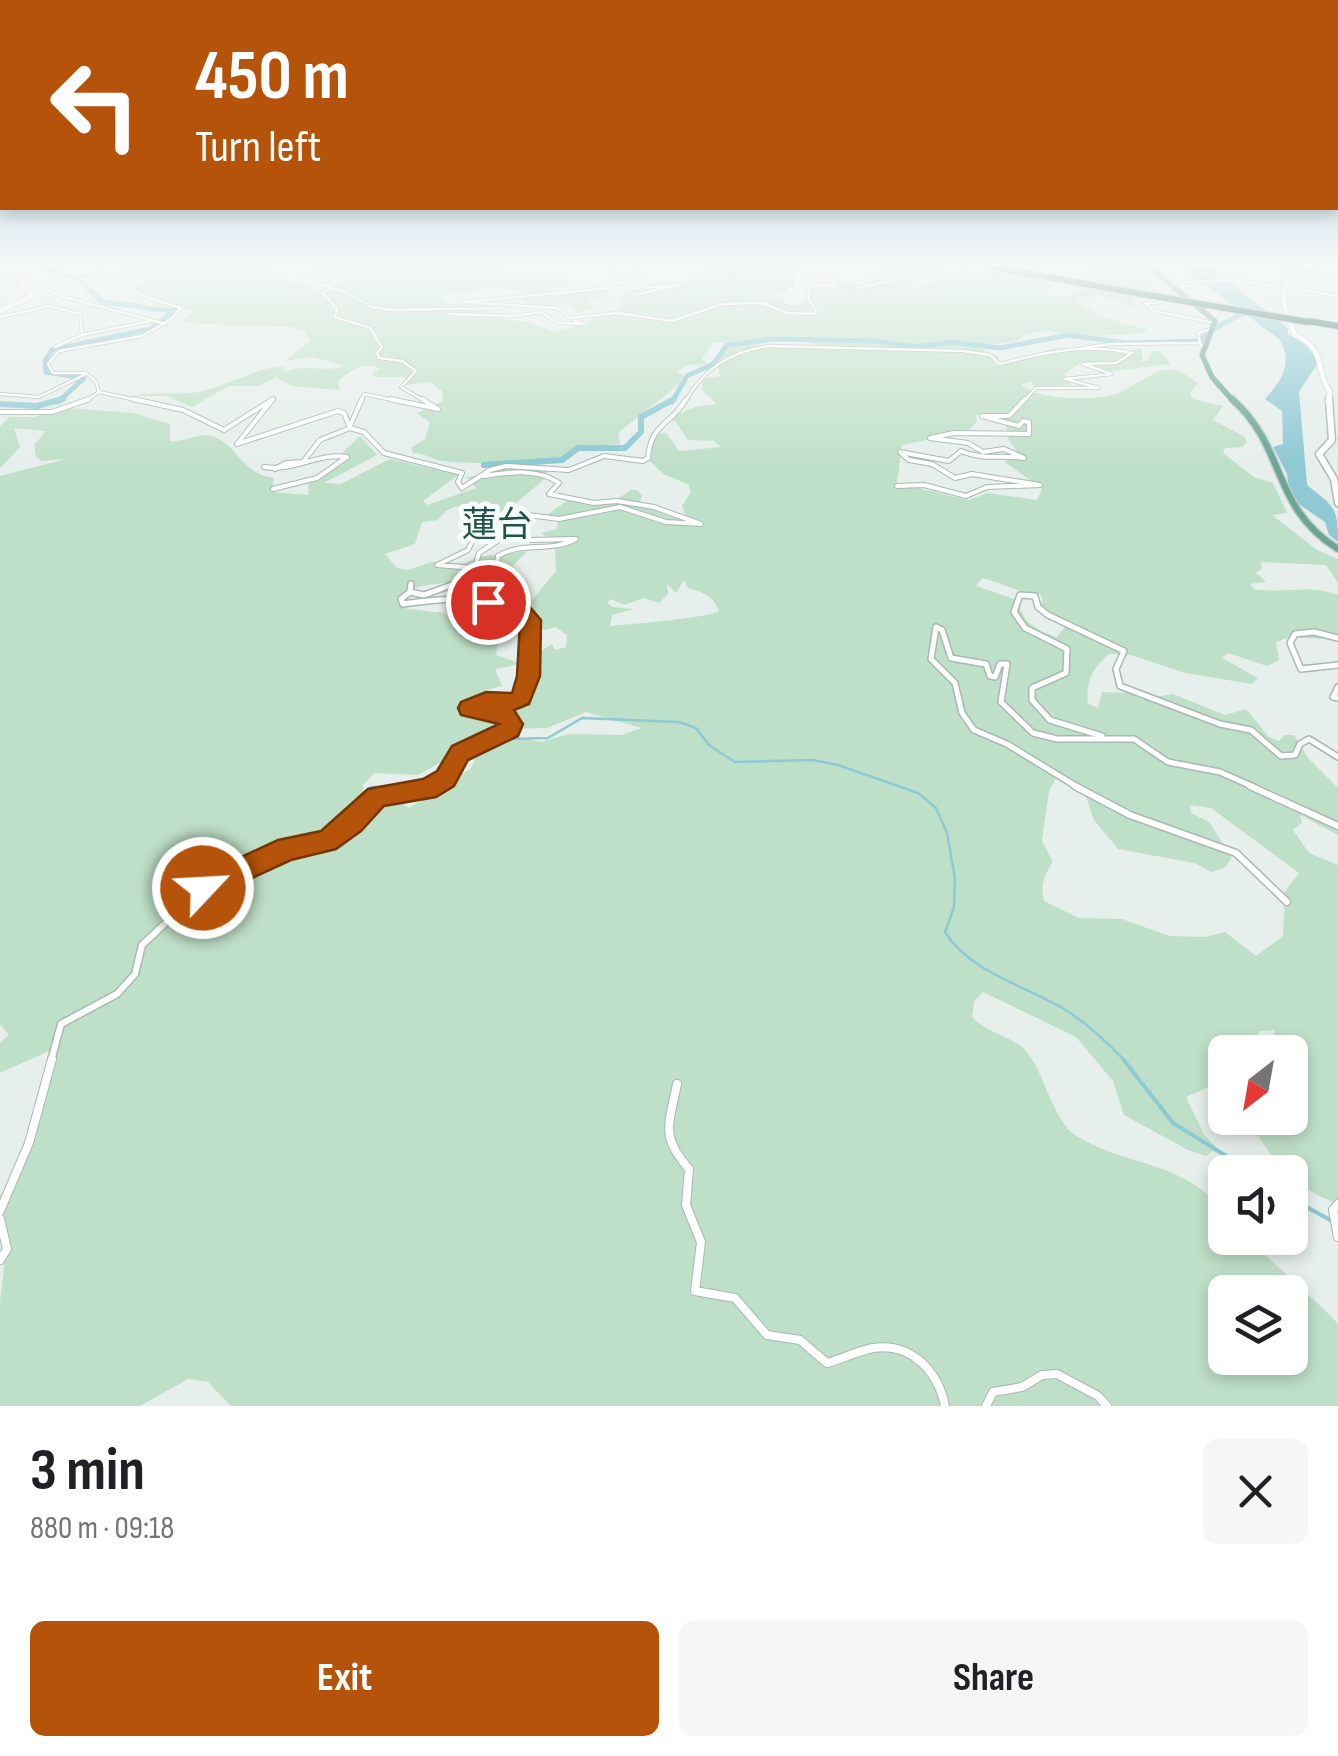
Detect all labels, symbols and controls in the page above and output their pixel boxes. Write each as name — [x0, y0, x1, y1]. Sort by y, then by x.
text: 450 m — [195, 35, 349, 119]
icon: left — [30, 40, 160, 170]
text: Turn left — [195, 120, 321, 175]
district label: 蓮台 — [462, 504, 532, 547]
pin — [446, 560, 531, 645]
icon: arrive — [461, 575, 516, 630]
position arrow — [151, 836, 255, 940]
north arrow — [1208, 1035, 1308, 1135]
map controls — [1208, 1035, 1308, 1375]
button: sound — [1208, 1155, 1308, 1255]
button: layers — [1208, 1275, 1308, 1375]
text: 3 min — [30, 1435, 145, 1507]
button: close — [1203, 1439, 1308, 1544]
text: 880 m · 09:18 — [30, 1509, 174, 1548]
button: Exit — [30, 1621, 659, 1736]
button: Share — [679, 1621, 1308, 1736]

